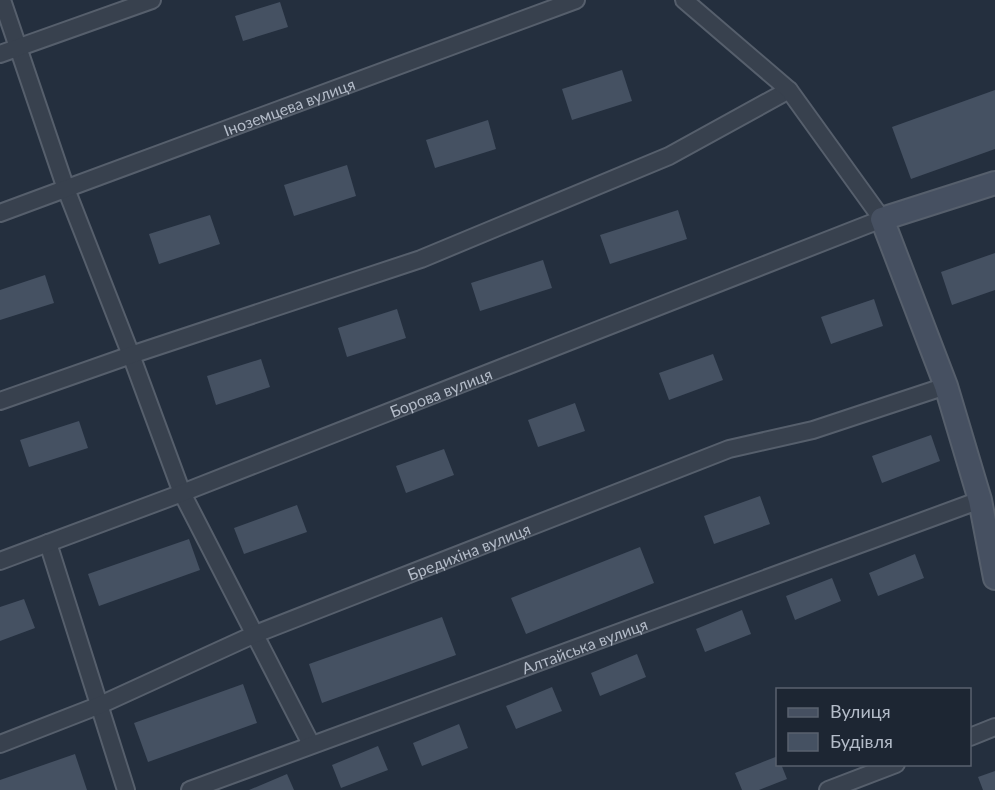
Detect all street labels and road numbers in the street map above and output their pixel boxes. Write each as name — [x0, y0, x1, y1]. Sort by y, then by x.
street label: Іноземцева вулиця — [221, 73, 357, 139]
street label: Борова вулиця — [387, 363, 495, 420]
street label: Бредихіна вулиця — [404, 518, 533, 583]
street label: Алтайська вулиця — [519, 614, 650, 677]

